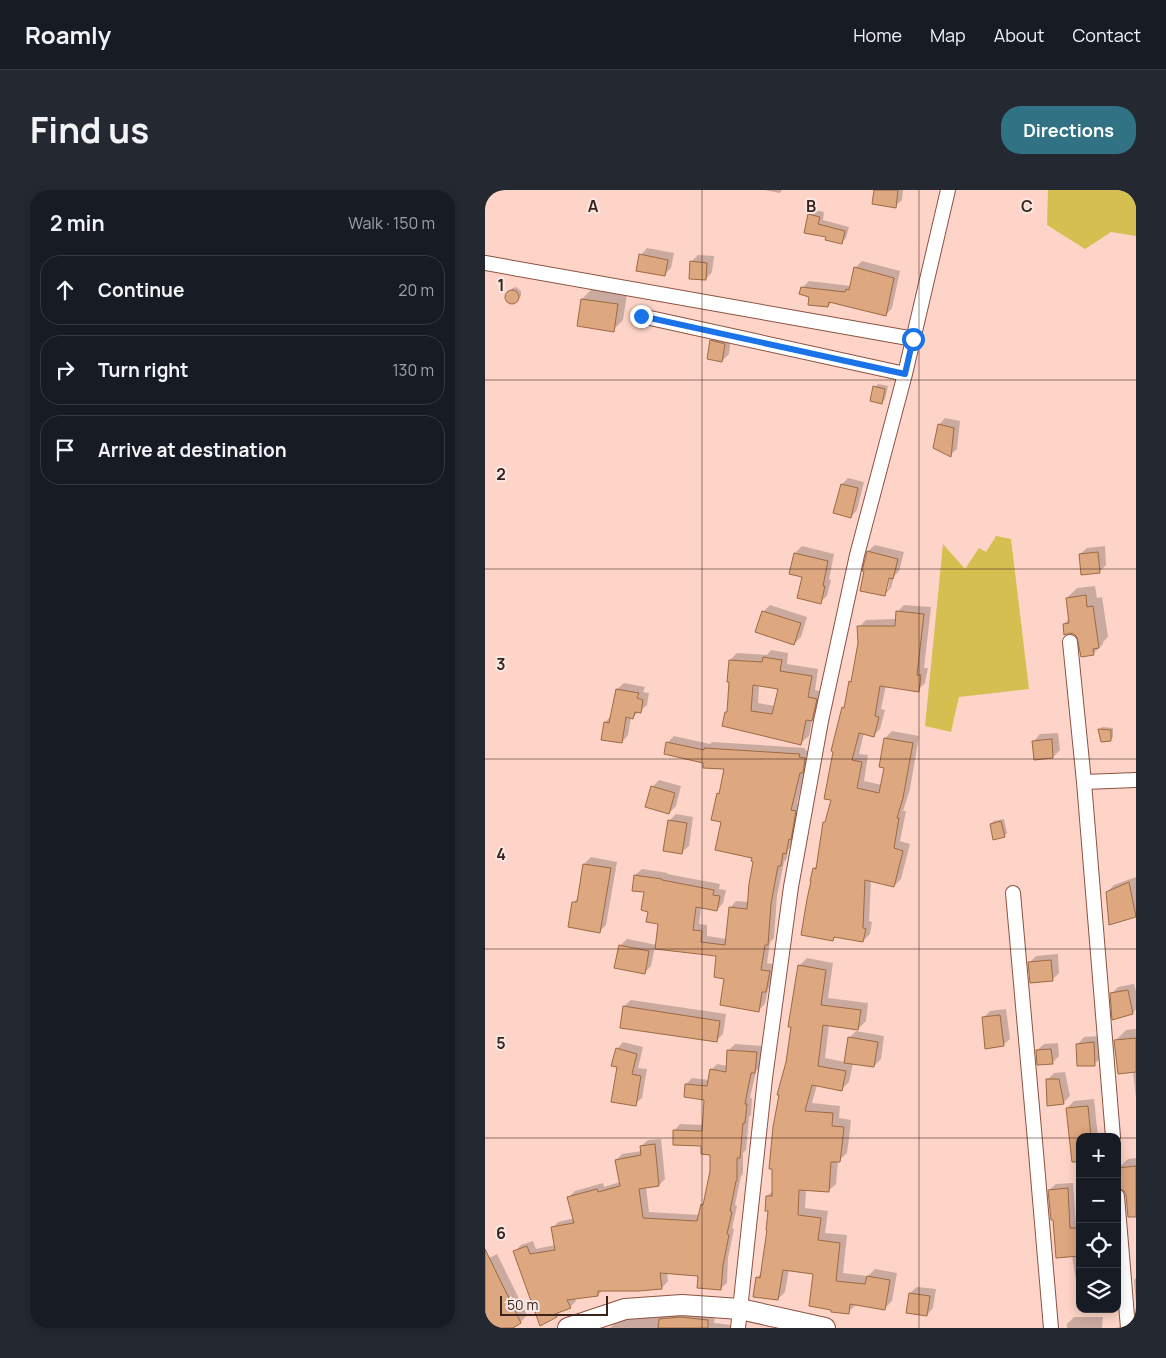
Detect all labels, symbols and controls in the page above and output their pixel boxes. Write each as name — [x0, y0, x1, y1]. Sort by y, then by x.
text: Roamly — [25, 18, 111, 51]
text: Home — [853, 23, 902, 47]
text: Map — [930, 23, 966, 47]
text: About — [994, 23, 1044, 47]
text: Contact — [1072, 23, 1141, 47]
text: Find us — [30, 106, 149, 154]
button: Directions — [1001, 106, 1136, 154]
text: A — [588, 195, 599, 217]
text: B — [806, 195, 816, 217]
text: C — [1021, 195, 1033, 217]
text: 2 min — [50, 209, 105, 237]
text: Walk · 150 m — [348, 212, 435, 234]
text: 1 — [497, 274, 505, 296]
icon: ahead — [51, 276, 79, 304]
text: Continue — [98, 277, 184, 303]
text: 20 m — [398, 279, 434, 301]
route end — [630, 305, 653, 328]
route start — [902, 328, 925, 351]
icon: right — [51, 356, 79, 384]
text: Turn right — [98, 357, 188, 383]
text: 130 m — [392, 359, 434, 381]
icon: arrive — [51, 436, 79, 464]
text: Arrive at destination — [98, 437, 287, 463]
text: 2 — [496, 463, 506, 485]
text: 3 — [496, 653, 506, 675]
text: 4 — [496, 843, 506, 865]
text: 5 — [496, 1032, 506, 1054]
map controls — [1076, 1133, 1121, 1313]
button: + — [1076, 1133, 1121, 1178]
button: − — [1076, 1178, 1121, 1223]
text: 6 — [496, 1222, 506, 1244]
button: locate — [1076, 1223, 1121, 1268]
button: layers — [1076, 1268, 1121, 1313]
scale bar — [500, 1293, 607, 1316]
text: 50 m — [507, 1295, 538, 1314]

